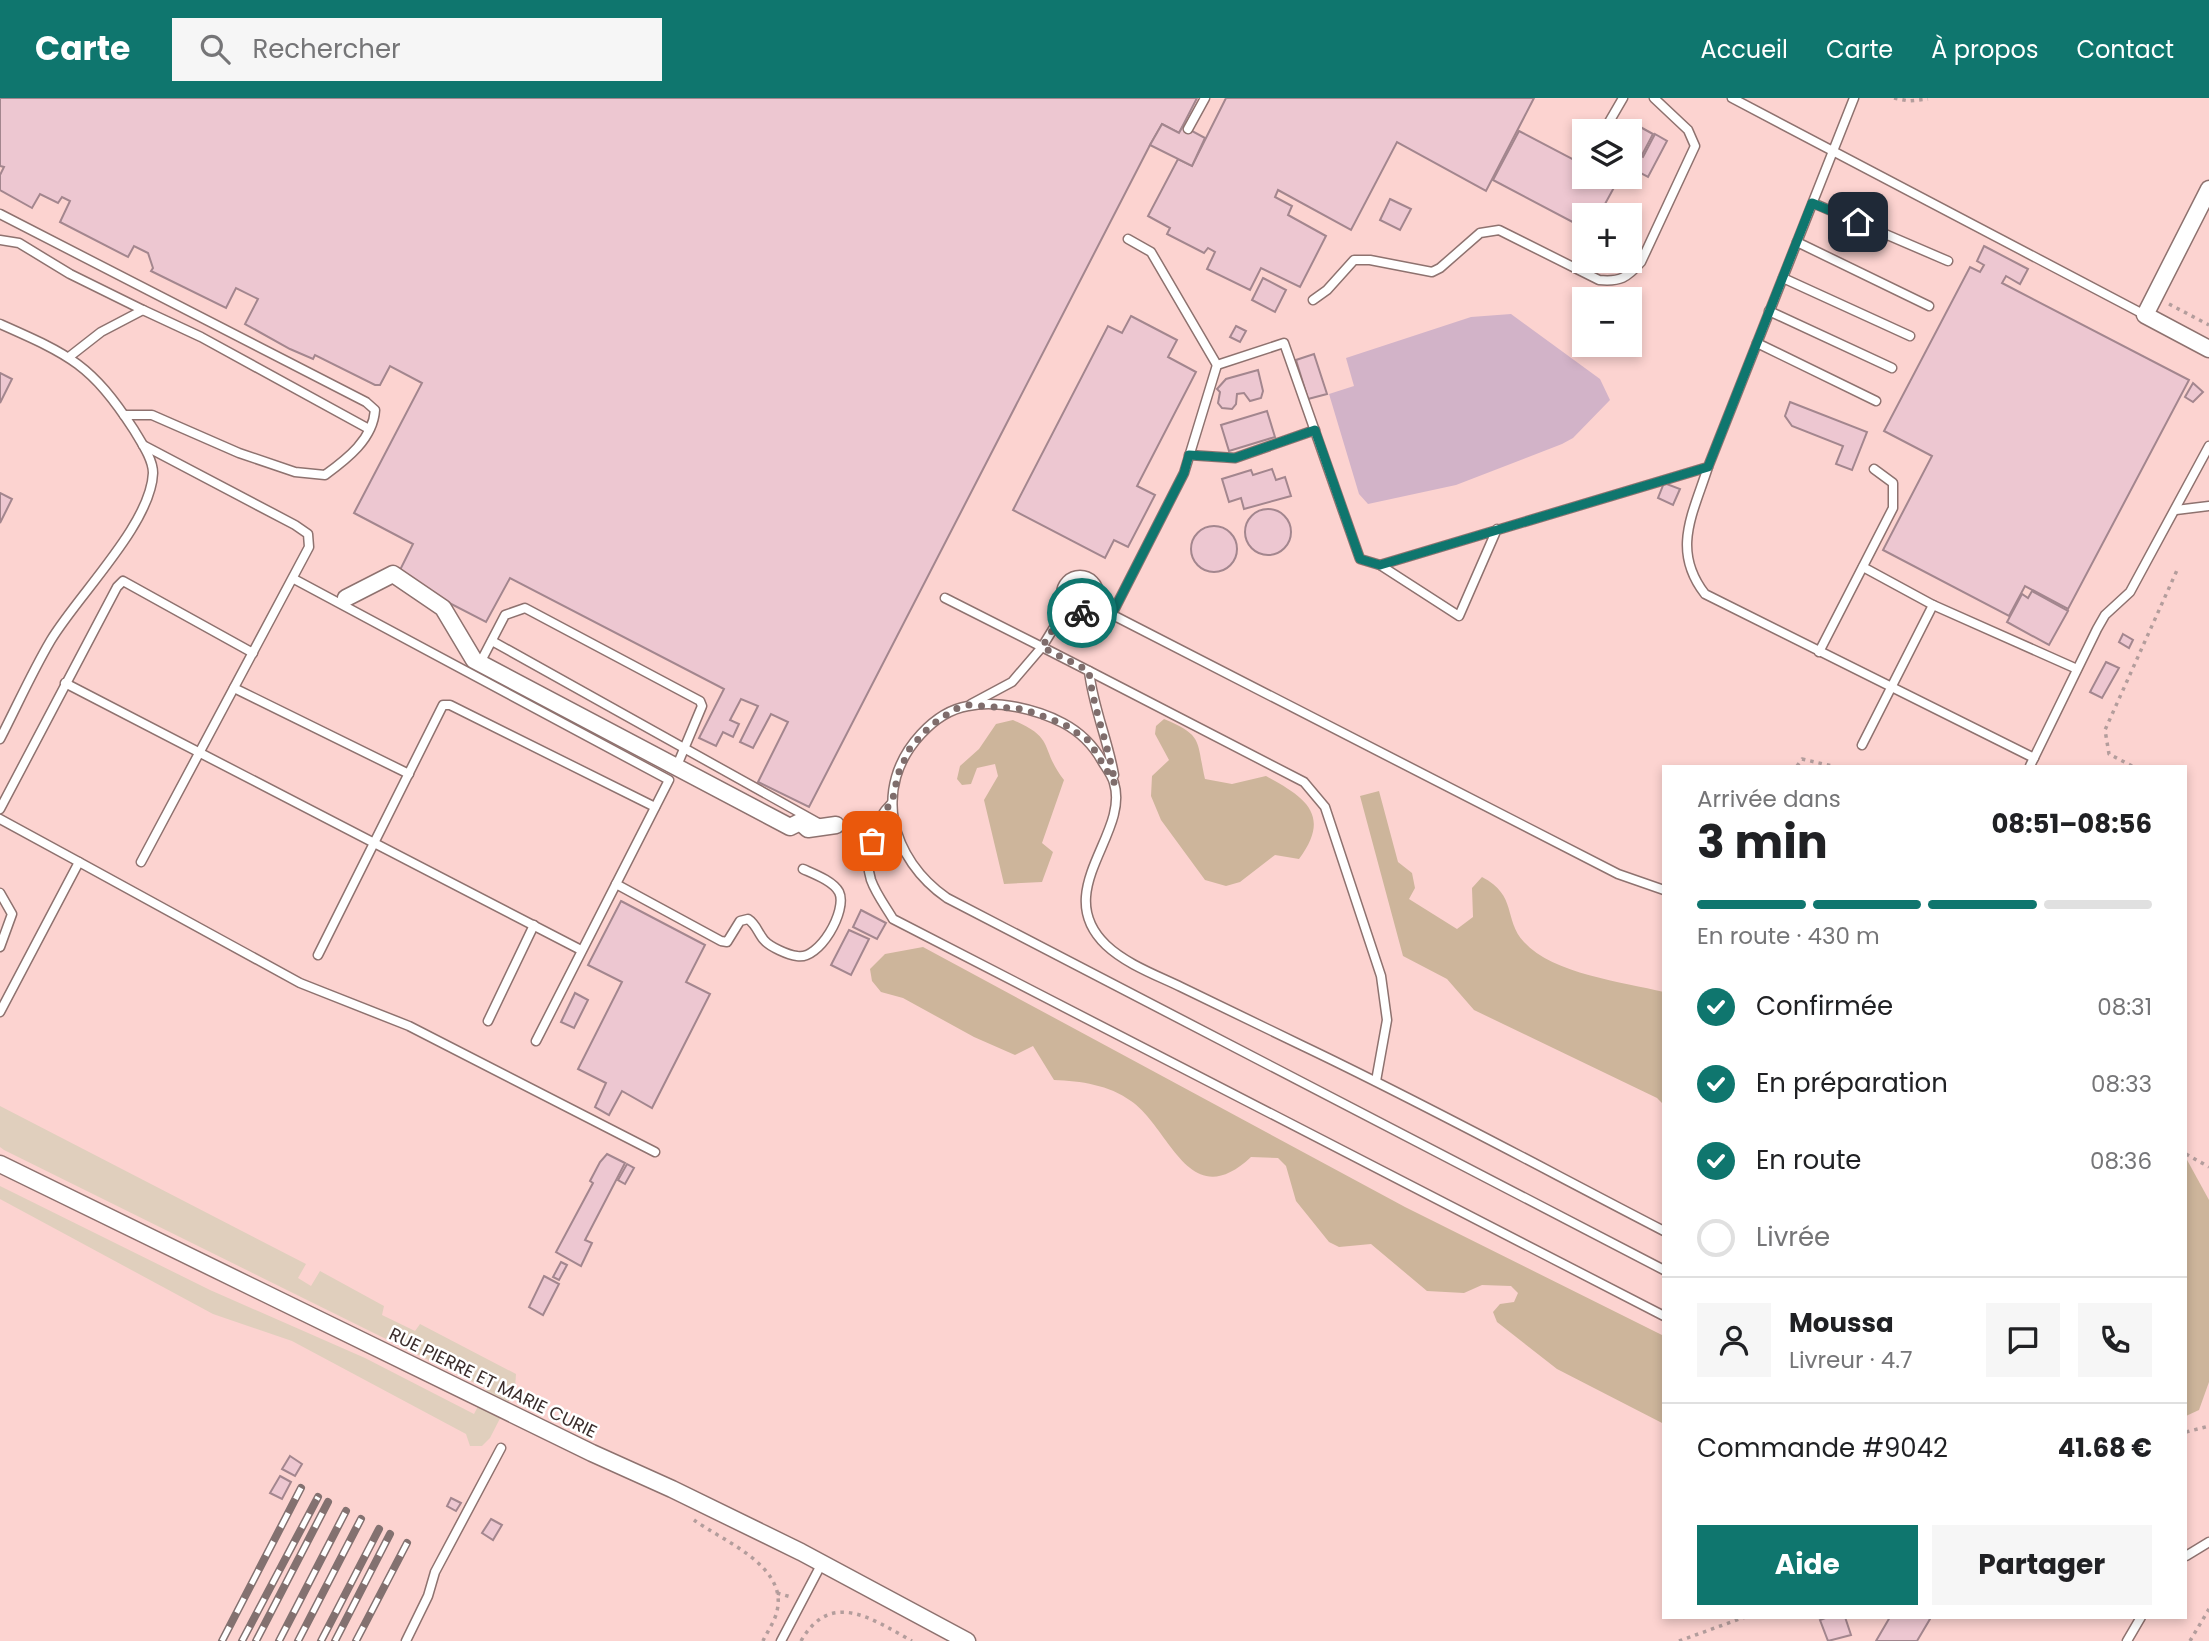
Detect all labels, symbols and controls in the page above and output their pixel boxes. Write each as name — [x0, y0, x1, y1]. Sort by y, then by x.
search box — [172, 18, 662, 81]
text: Carte — [35, 25, 130, 72]
icon: search — [196, 30, 234, 68]
text: Rechercher — [252, 31, 401, 67]
text: Accueil — [1701, 33, 1788, 66]
text: Carte — [1826, 33, 1893, 66]
text: À propos — [1931, 33, 2038, 66]
text: Contact — [2076, 33, 2174, 66]
map controls — [1572, 119, 1642, 357]
button: layers — [1572, 119, 1642, 189]
pin — [1828, 192, 1888, 252]
button: + — [1572, 203, 1642, 273]
icon: home — [1839, 203, 1877, 241]
button: − — [1572, 287, 1642, 357]
courier — [1047, 578, 1117, 648]
icon: bike — [1063, 594, 1101, 632]
text: Arrivée dans — [1697, 783, 1841, 815]
text: 08:51–08:56 — [1991, 806, 2152, 842]
text: 3 min — [1697, 810, 1828, 874]
pin — [842, 811, 902, 871]
icon: bag — [853, 822, 891, 860]
text: En route · 430 m — [1697, 920, 1880, 952]
icon: check — [1697, 988, 1735, 1026]
text: Confirmée — [1756, 988, 1893, 1024]
text: 08:31 — [2097, 991, 2152, 1023]
icon: check — [1697, 1065, 1735, 1103]
text: En préparation — [1756, 1065, 1948, 1101]
text: 08:33 — [2091, 1068, 2152, 1100]
icon: check — [1697, 1142, 1735, 1180]
text: En route — [1756, 1142, 1861, 1178]
text: 08:36 — [2090, 1145, 2152, 1177]
text: Livrée — [1756, 1219, 1830, 1255]
button: person — [1697, 1303, 1771, 1377]
button: chat — [1986, 1303, 2060, 1377]
button: phone — [2078, 1303, 2152, 1377]
text: Moussa — [1789, 1305, 1894, 1341]
street label: RUE PIERRE ET MARIE CURIE — [385, 1321, 601, 1444]
text: Livreur · 4.7 — [1789, 1344, 1913, 1376]
text: Commande #9042 — [1697, 1430, 1948, 1466]
text: 41.68 € — [2058, 1430, 2152, 1466]
button: Aide — [1697, 1525, 1918, 1605]
button: Partager — [1932, 1525, 2152, 1605]

